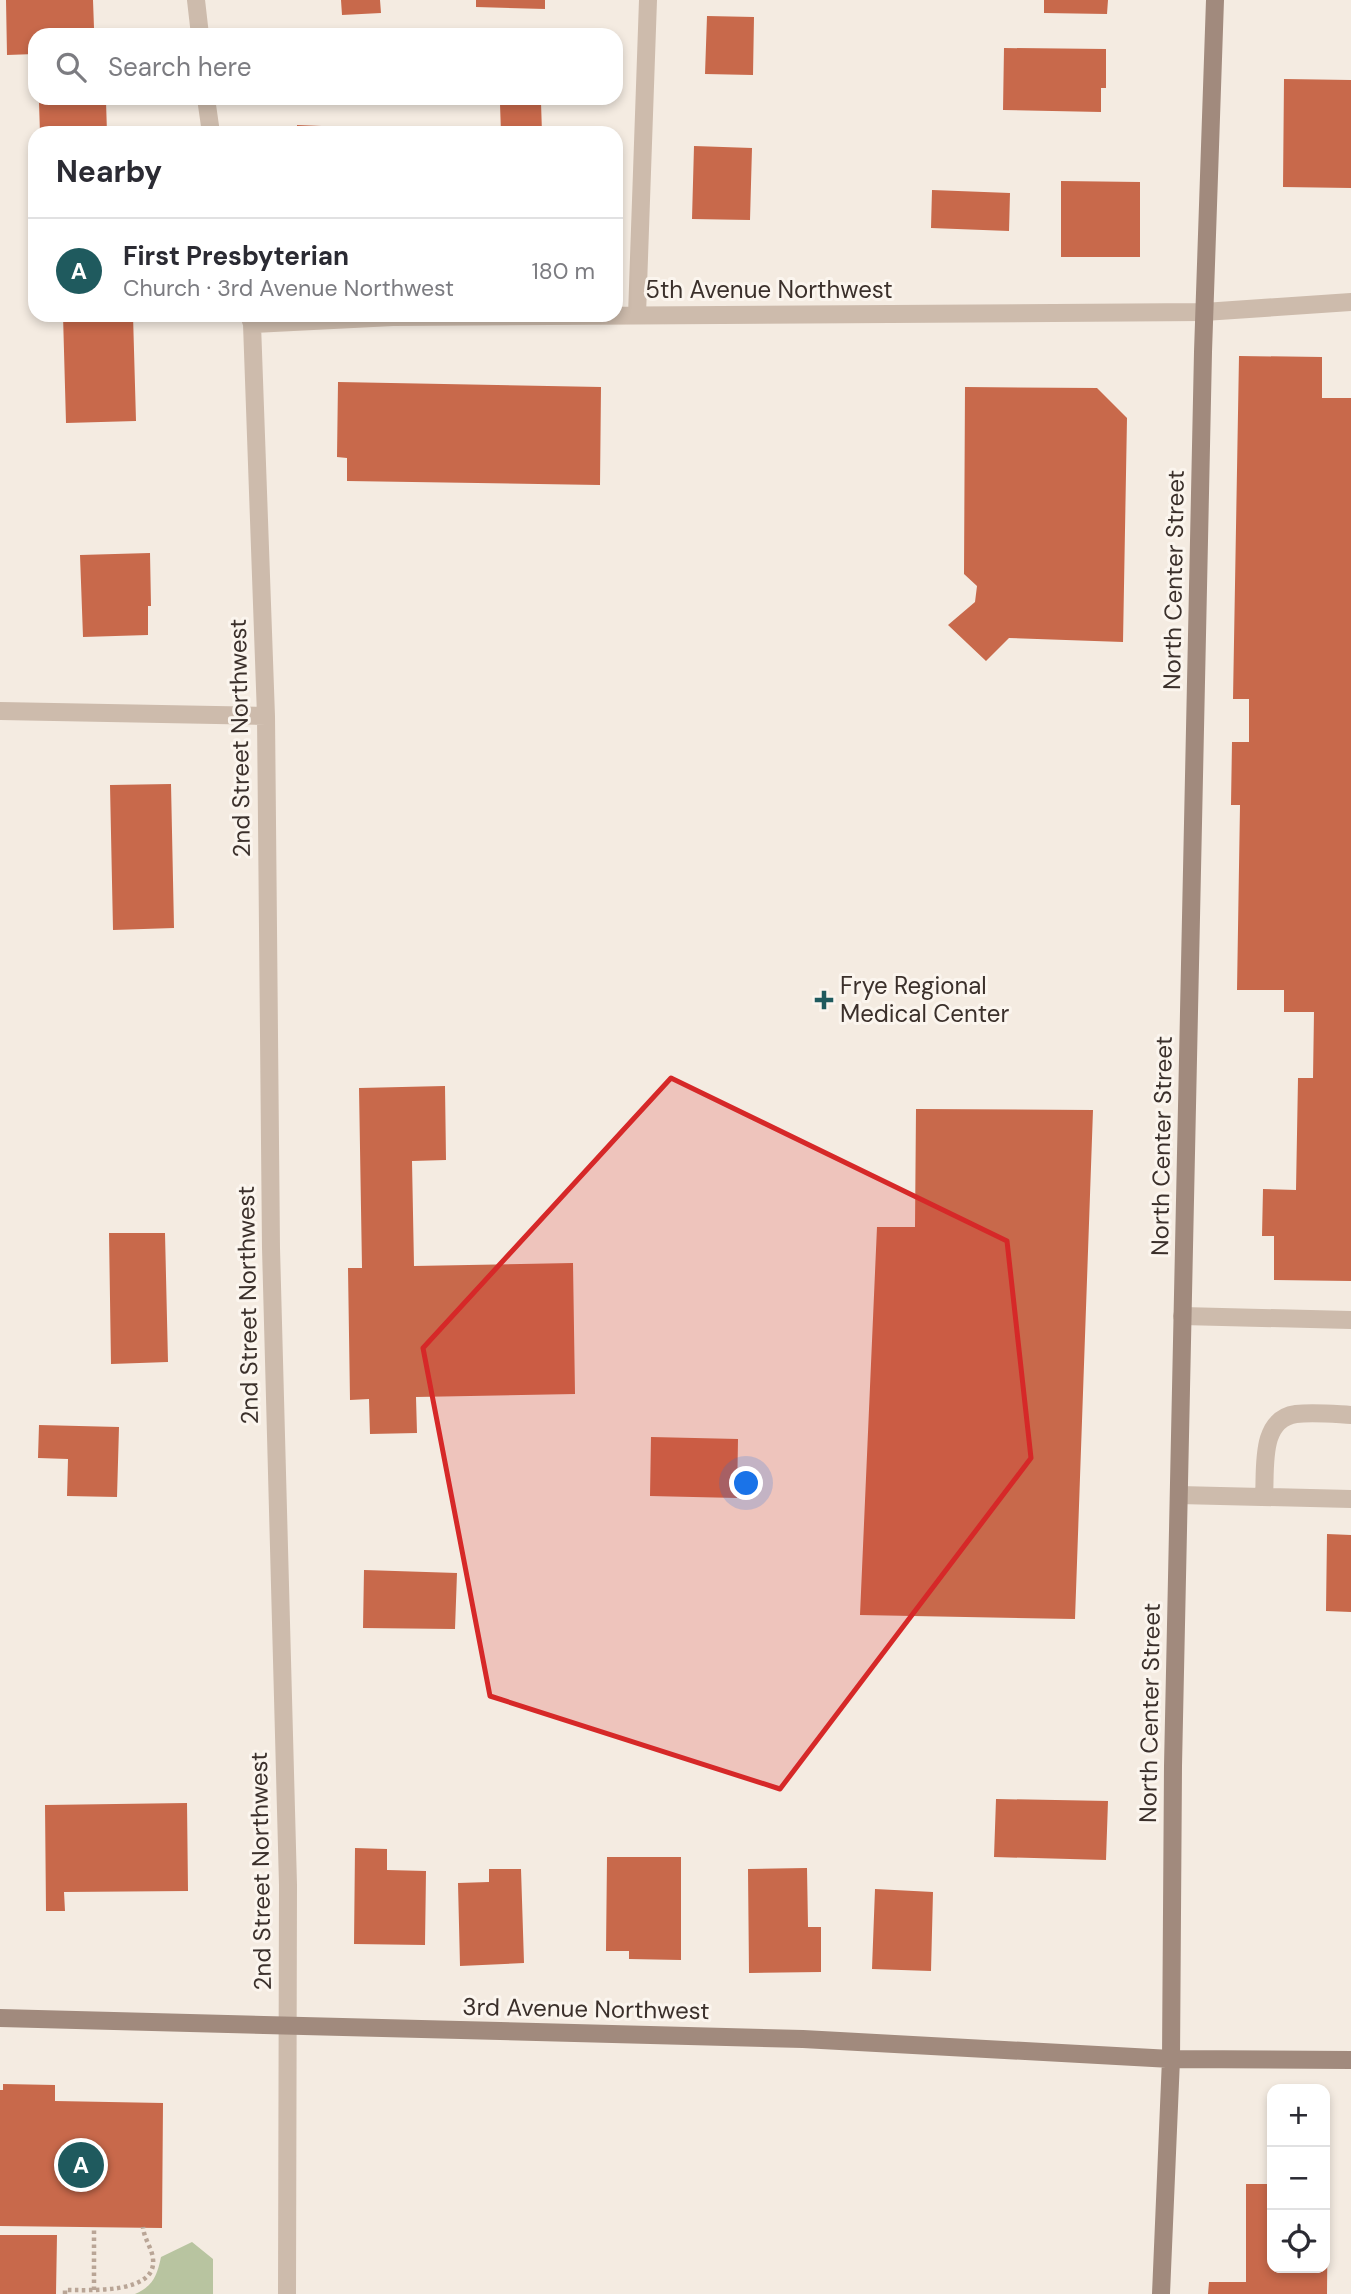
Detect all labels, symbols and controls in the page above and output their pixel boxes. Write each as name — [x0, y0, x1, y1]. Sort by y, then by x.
search box — [28, 28, 623, 105]
icon: search — [52, 48, 90, 86]
text: Search here — [108, 50, 251, 84]
text: Nearby — [56, 152, 162, 191]
text: First Presbyterian — [123, 239, 349, 273]
text: A — [71, 256, 87, 286]
text: 180 m — [531, 256, 595, 286]
text: Church · 3rd Avenue Northwest — [123, 273, 454, 303]
street label: 5th Avenue Northwest — [645, 274, 893, 305]
street label: North Center Street — [1156, 470, 1191, 690]
street label: 2nd Street Northwest — [222, 618, 257, 858]
place label: Frye Regional Medical Center — [840, 970, 1009, 1029]
marker: Frye Regional Medical Center — [814, 990, 834, 1010]
street label: North Center Street — [1144, 1036, 1179, 1256]
street label: 2nd Street Northwest — [230, 1185, 265, 1425]
your location — [729, 1466, 763, 1500]
street label: North Center Street — [1132, 1603, 1167, 1823]
street label: 2nd Street Northwest — [243, 1751, 278, 1991]
street label: 3rd Avenue Northwest — [462, 1991, 710, 2026]
map controls — [1267, 2084, 1330, 2273]
button: + — [1267, 2084, 1330, 2147]
pin: A — [58, 2139, 104, 2191]
button: − — [1267, 2147, 1330, 2210]
button: locate — [1267, 2210, 1330, 2273]

